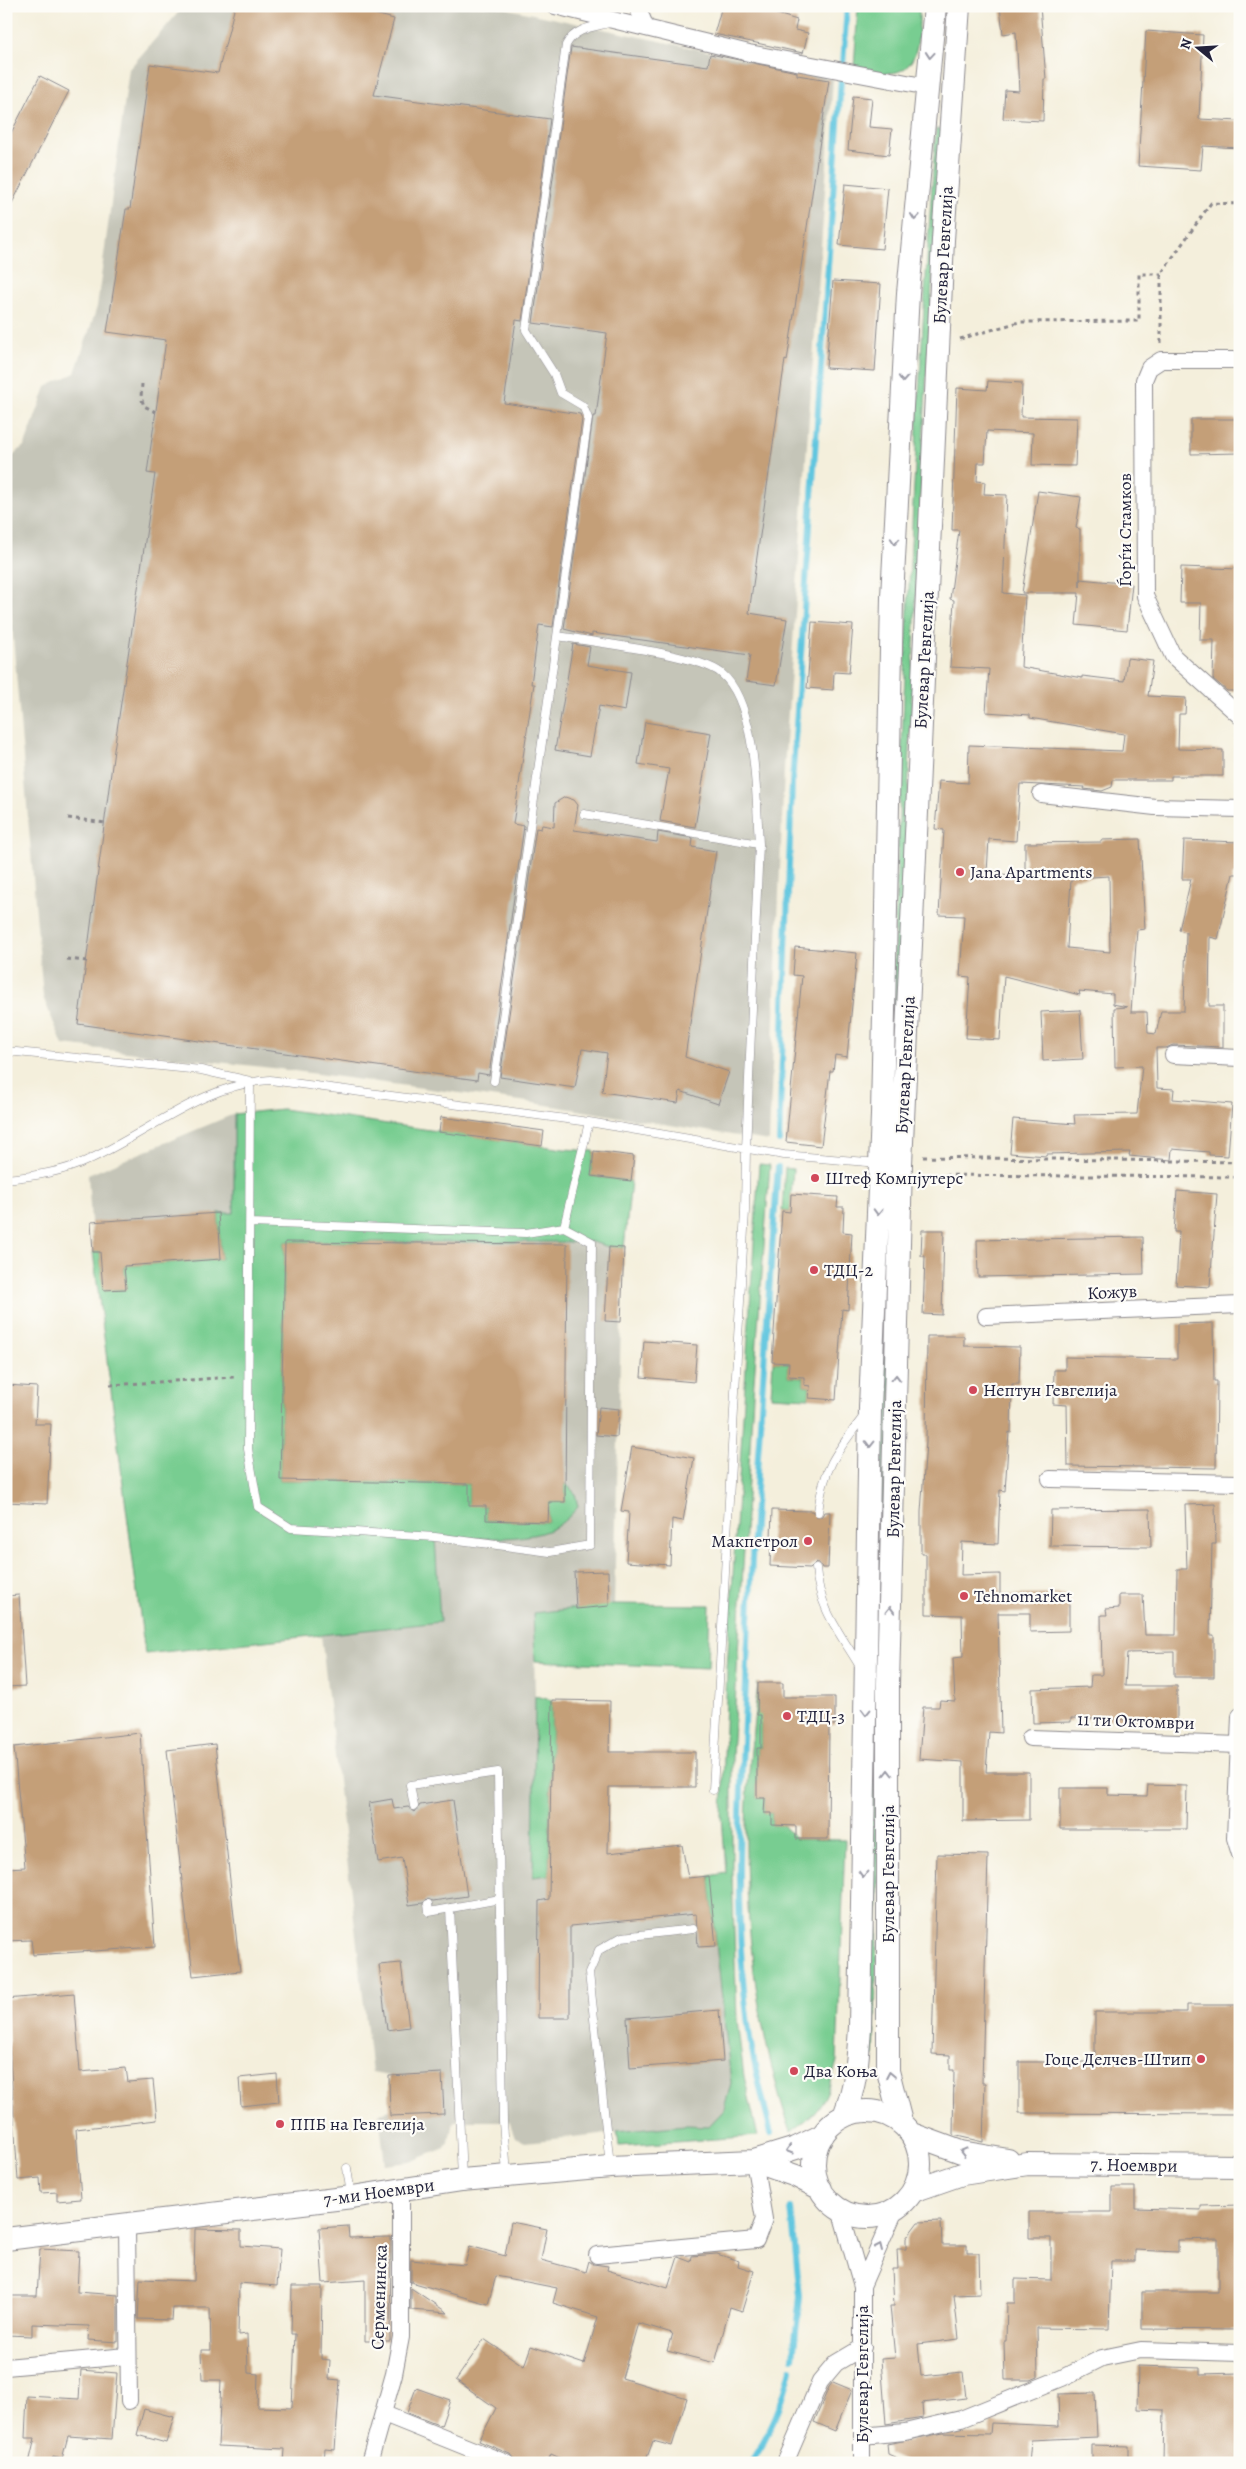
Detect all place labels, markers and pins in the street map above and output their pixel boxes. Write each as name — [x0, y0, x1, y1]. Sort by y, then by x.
place label: Jana Apartments — [970, 860, 1093, 884]
marker: Jana Apartments — [954, 866, 966, 878]
place label: Штеф Компјутерс — [825, 1166, 964, 1190]
marker: Штеф Компјутерс — [809, 1172, 821, 1184]
place label: ТДЦ-2 — [824, 1258, 874, 1282]
marker: ТДЦ-2 — [808, 1264, 820, 1276]
place label: Нептун Гевгелија — [983, 1378, 1118, 1402]
marker: Нептун Гевгелија — [967, 1384, 979, 1396]
place label: Макпетрол — [711, 1529, 798, 1553]
marker: Макпетрол — [802, 1535, 814, 1547]
place label: Tehnomarket — [974, 1584, 1072, 1608]
marker: Tehnomarket — [958, 1590, 970, 1602]
place label: ТДЦ-3 — [797, 1704, 845, 1728]
marker: ТДЦ-3 — [781, 1710, 793, 1722]
place label: Гоце Делчев-Штип — [1044, 2047, 1191, 2071]
marker: Гоце Делчев-Штип — [1195, 2053, 1207, 2065]
place label: Два Коња — [804, 2059, 878, 2083]
marker: Два Коња — [788, 2065, 800, 2077]
place label: ППБ на Гевгелија — [290, 2112, 425, 2136]
marker: ППБ на Гевгелија — [274, 2118, 286, 2130]

